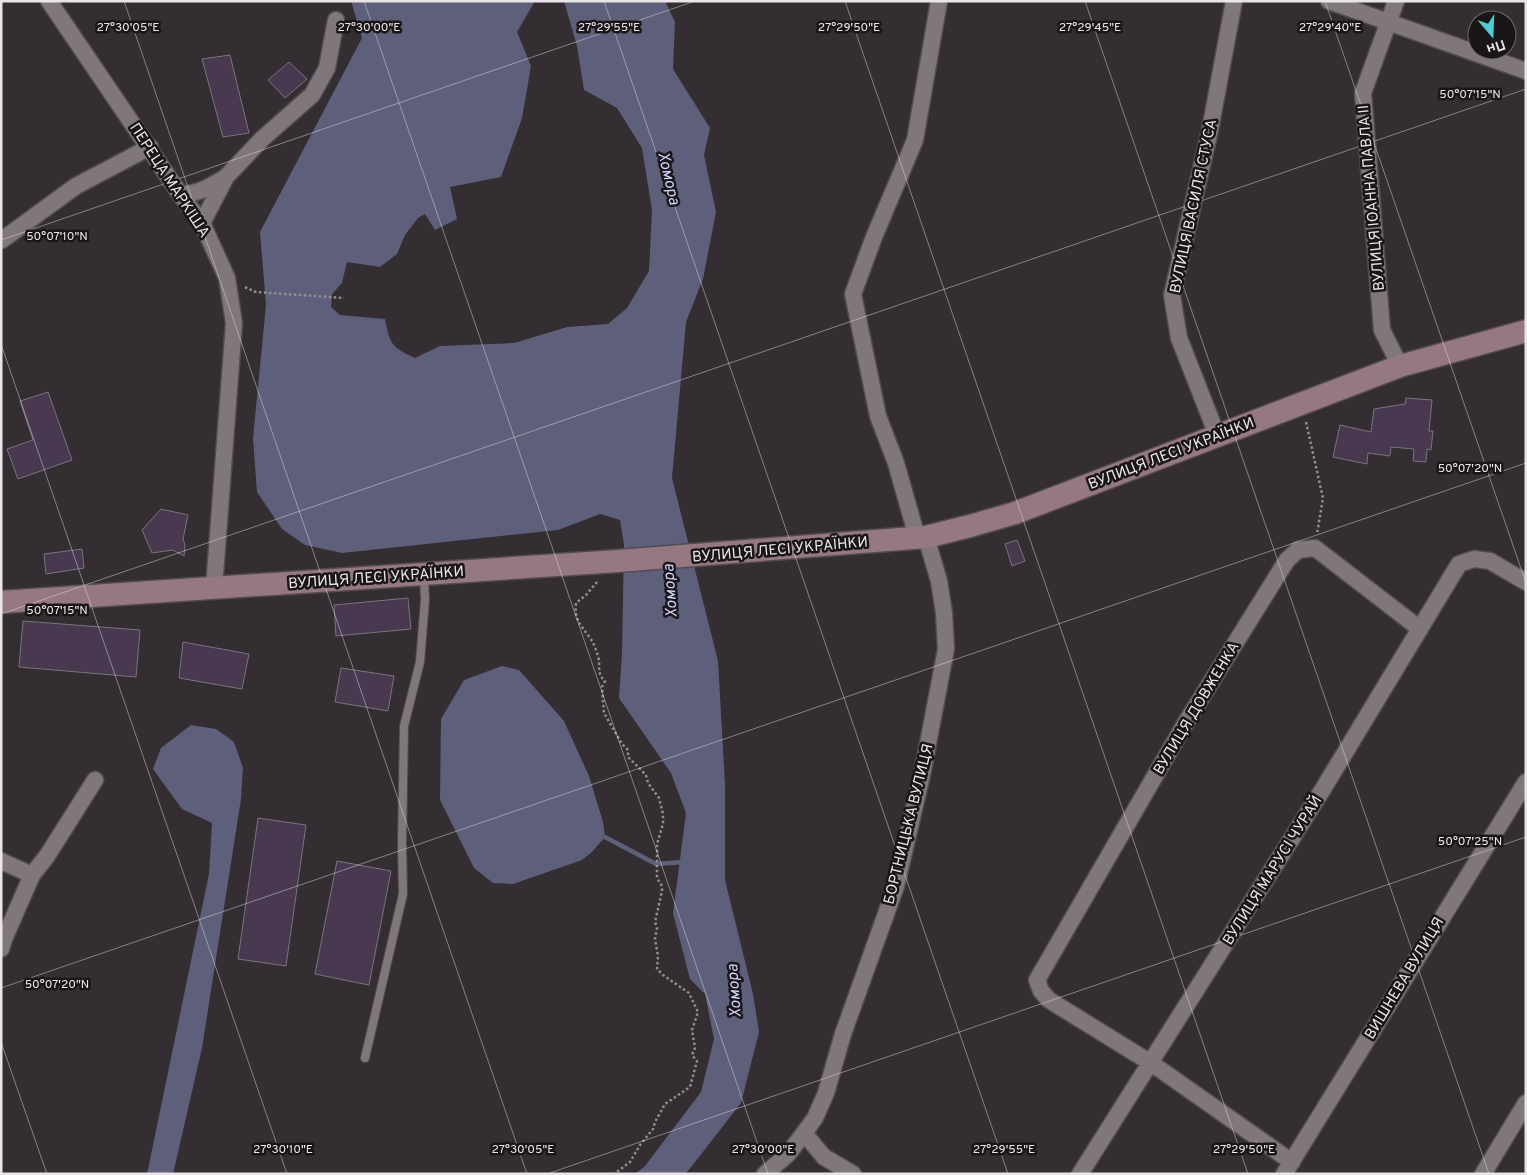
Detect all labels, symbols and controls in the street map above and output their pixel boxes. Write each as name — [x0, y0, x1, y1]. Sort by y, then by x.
north arrow — [1467, 10, 1517, 60]
text: 27°30'05"E — [97, 20, 159, 36]
text: 27°30'00"E — [337, 20, 401, 36]
text: 27°29'55"E — [578, 20, 640, 36]
text: 27°29'50"E — [818, 20, 880, 36]
text: 27°29'45"E — [1059, 20, 1121, 36]
text: 27°29'40"E — [1299, 20, 1361, 36]
text: Пн — [1484, 35, 1507, 57]
text: 50°07'15"N — [1439, 87, 1501, 103]
street label: ВУЛИЦЯ ІОАННА ПАВЛА II — [1355, 104, 1390, 292]
street label: ВУЛИЦЯ ВАСИЛЯ СТУСА — [1167, 117, 1222, 295]
street label: ПЕРЕЦА МАРКІША — [125, 120, 213, 242]
water label: Хомора — [652, 150, 684, 208]
text: 50°07'10"N — [26, 229, 88, 245]
street label: ВУЛИЦЯ ЛЕСІ УКРАЇНКИ — [1085, 413, 1257, 495]
text: 50°07'20"N — [1438, 461, 1502, 477]
street label: ВУЛИЦЯ ЛЕСІ УКРАЇНКИ — [691, 532, 869, 568]
street label: ВУЛИЦЯ ЛЕСІ УКРАЇНКИ — [287, 562, 465, 594]
water label: Хомора — [659, 563, 683, 618]
text: 50°07'15"N — [26, 603, 88, 619]
street label: ВУЛИЦЯ ДОВЖЕНКА — [1150, 639, 1244, 779]
street label: БОРТНИЦЬКА ВУЛИЦЯ — [880, 742, 939, 907]
street label: ВУЛИЦЯ МАРУСІ ЧУРАЙ — [1218, 791, 1327, 949]
text: 50°07'25"N — [1438, 834, 1502, 850]
street label: ВИШНЕВА ВУЛИЦЯ — [1361, 914, 1449, 1043]
water label: Хомора — [723, 963, 747, 1018]
text: 50°07'20"N — [25, 977, 89, 993]
text: 27°30'10"E — [253, 1142, 313, 1158]
text: 27°30'05"E — [492, 1142, 554, 1158]
text: 27°30'00"E — [731, 1142, 795, 1158]
text: 27°29'55"E — [973, 1142, 1035, 1158]
text: 27°29'50"E — [1213, 1142, 1275, 1158]

